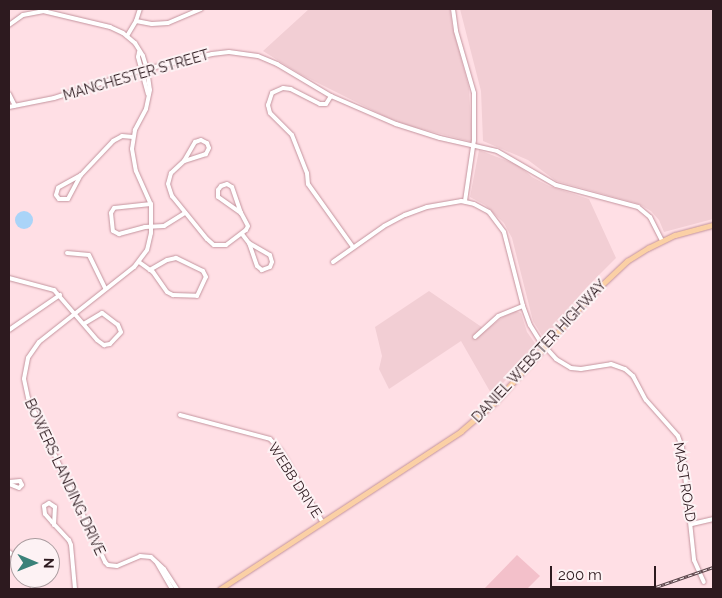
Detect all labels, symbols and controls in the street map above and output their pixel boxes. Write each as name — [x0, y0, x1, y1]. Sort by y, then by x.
street label: MANCHESTER STREET — [61, 46, 211, 104]
street label: DANIEL WEBSTER HIGHWAY — [468, 276, 610, 426]
street label: BOWERS LANDING DRIVE — [21, 396, 109, 558]
street label: WEBB DRIVE — [265, 439, 325, 521]
street label: MAST ROAD — [670, 441, 700, 523]
north arrow — [10, 538, 60, 588]
scale bar — [552, 556, 658, 588]
text: N — [41, 558, 57, 569]
text: 200 m — [558, 566, 602, 584]

